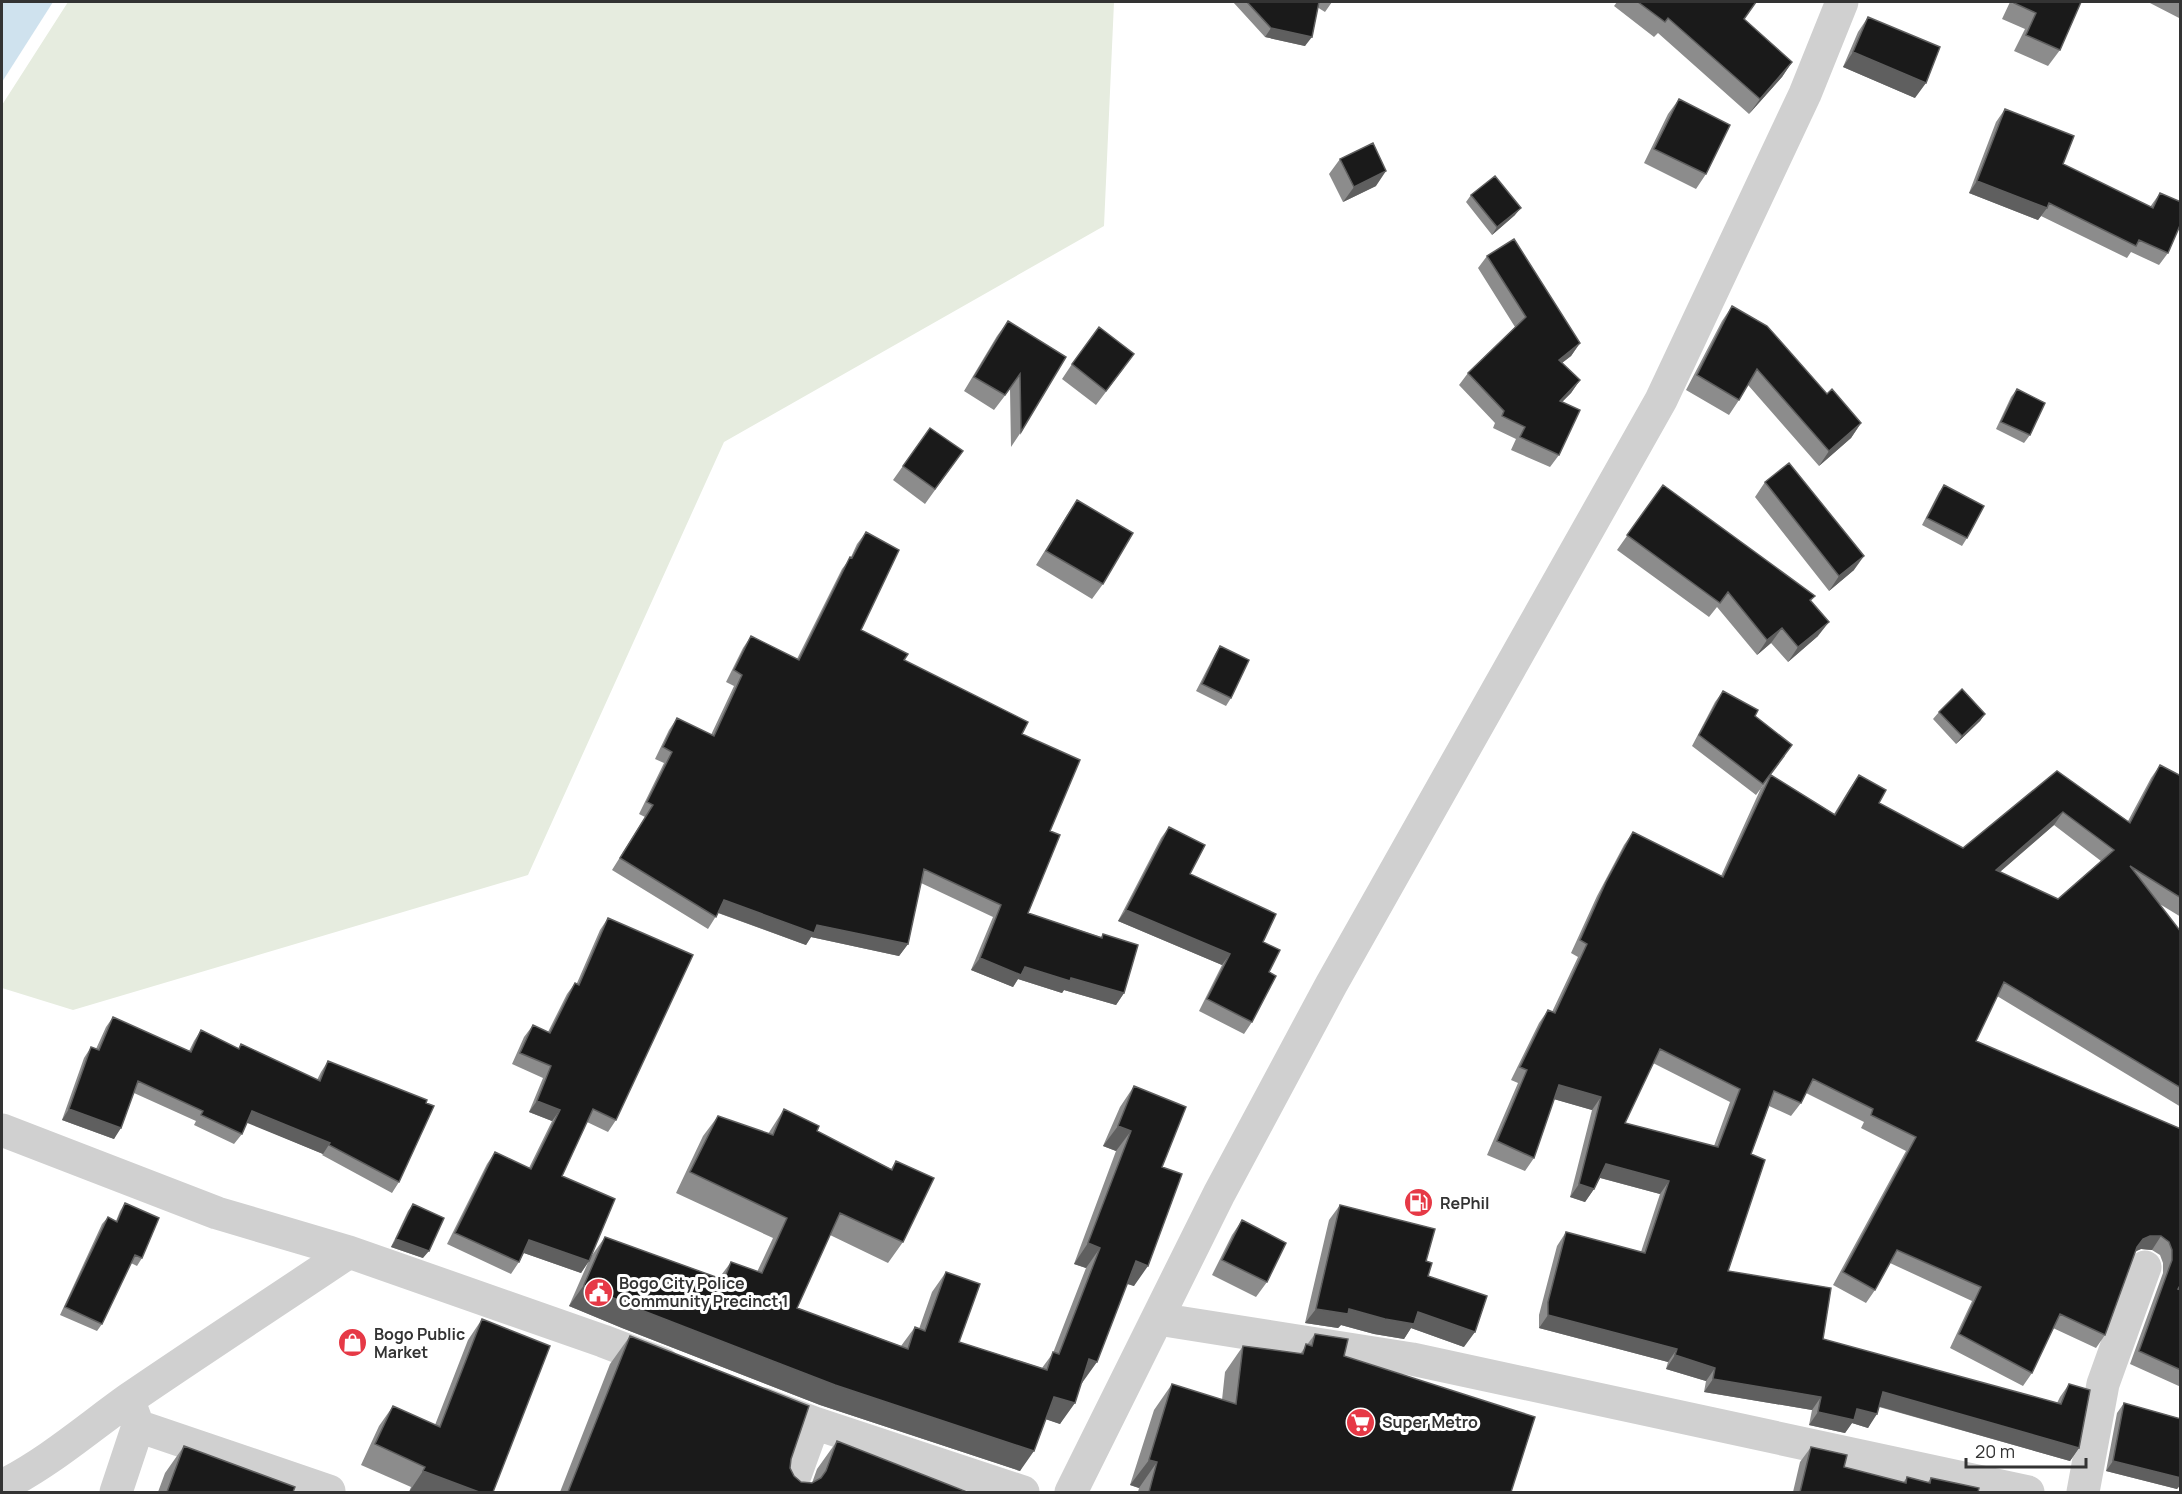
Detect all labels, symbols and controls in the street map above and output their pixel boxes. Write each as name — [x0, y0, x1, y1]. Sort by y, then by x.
fuel station icon: RePhil — [1403, 1187, 1435, 1219]
place label: RePhil — [1440, 1192, 1489, 1214]
place label: Bogo City Police Community Precinct 1 — [619, 1272, 789, 1312]
public building icon: Bogo City Police Community Precinct 1 — [582, 1276, 614, 1308]
place label: Bogo Public Market — [374, 1323, 465, 1363]
shop icon: Bogo Public Market — [337, 1327, 369, 1359]
supermarket icon: Super Metro — [1345, 1406, 1377, 1438]
place label: Super Metro — [1382, 1411, 1478, 1433]
scale bar — [1966, 1431, 2086, 1469]
text: 20 m — [1975, 1439, 2015, 1463]

